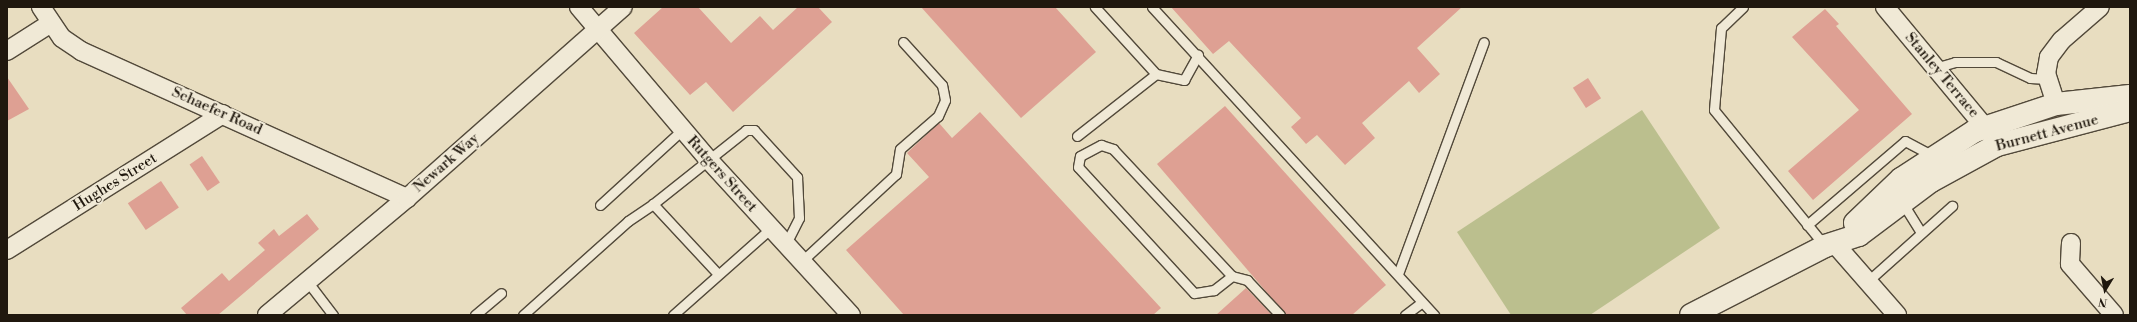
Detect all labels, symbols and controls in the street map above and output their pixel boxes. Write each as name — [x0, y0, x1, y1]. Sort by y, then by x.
street label: Stanley Terrace — [1901, 29, 1983, 121]
street label: Schaefer Road — [169, 83, 265, 139]
street label: Burnett Avenue — [1994, 111, 2100, 155]
street label: Newark Way — [409, 130, 483, 196]
street label: Rutgers Street — [683, 132, 761, 216]
street label: Hughes Street — [70, 149, 160, 215]
north arrow — [2085, 270, 2125, 310]
text: N — [2097, 294, 2108, 309]

